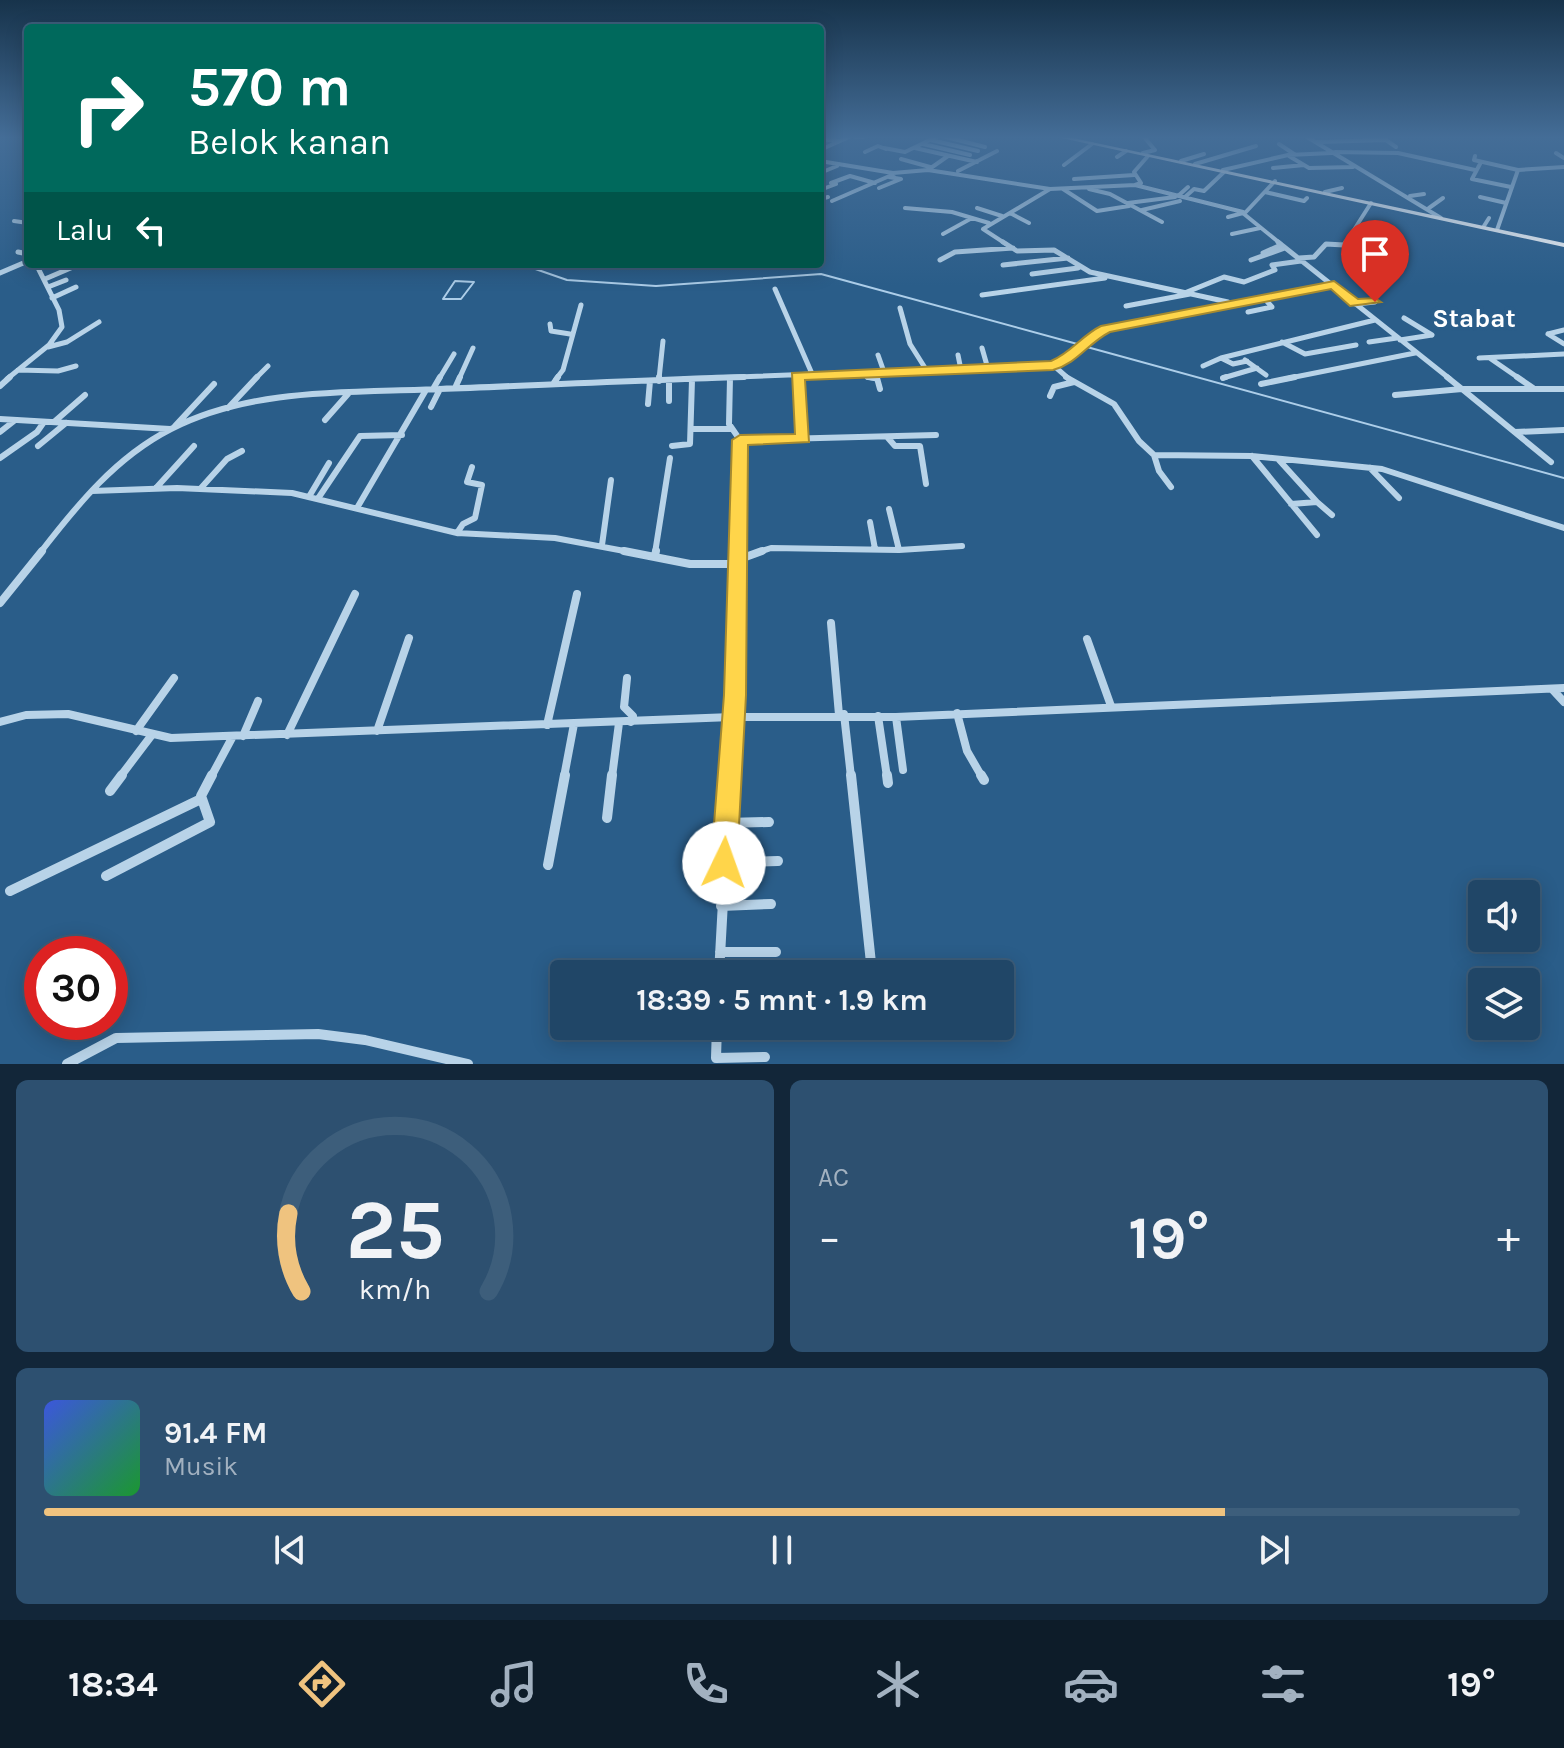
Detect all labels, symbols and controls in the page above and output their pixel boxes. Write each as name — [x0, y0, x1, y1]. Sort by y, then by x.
text: 570 m — [188, 54, 351, 119]
icon: right — [56, 56, 160, 160]
text: Belok kanan — [188, 121, 391, 163]
icon: left — [129, 208, 173, 252]
text: Lalu — [56, 212, 113, 248]
pin — [1341, 220, 1409, 302]
icon: arrive — [1353, 232, 1397, 276]
district label: Stabat — [1432, 303, 1516, 334]
position arrow — [682, 821, 766, 905]
map controls — [1468, 880, 1540, 1040]
button: sound — [1468, 880, 1540, 952]
speed limit sign: 30 — [24, 936, 128, 1040]
button: layers — [1468, 968, 1540, 1040]
text: 18:39 · 5 mnt · 1.9 km — [636, 982, 928, 1018]
text: AC — [818, 1162, 849, 1193]
text: 25 — [346, 1182, 444, 1279]
text: 19° — [1128, 1203, 1210, 1273]
text: − — [818, 1212, 841, 1263]
text: + — [1497, 1212, 1520, 1263]
text: km/h — [359, 1273, 431, 1306]
text: 91.4 FM — [164, 1415, 268, 1451]
text: Musik — [164, 1451, 238, 1482]
icon: previous — [268, 1528, 312, 1572]
icon: pause — [760, 1528, 804, 1572]
icon: next — [1252, 1528, 1296, 1572]
icon: directions — [294, 1656, 350, 1712]
icon: music — [486, 1656, 542, 1712]
icon: phone — [678, 1656, 734, 1712]
icon: climate — [870, 1656, 926, 1712]
icon: car — [1063, 1656, 1119, 1712]
icon: filters — [1255, 1656, 1311, 1712]
text: 18:34 — [68, 1663, 158, 1705]
text: 19° — [1447, 1663, 1496, 1705]

